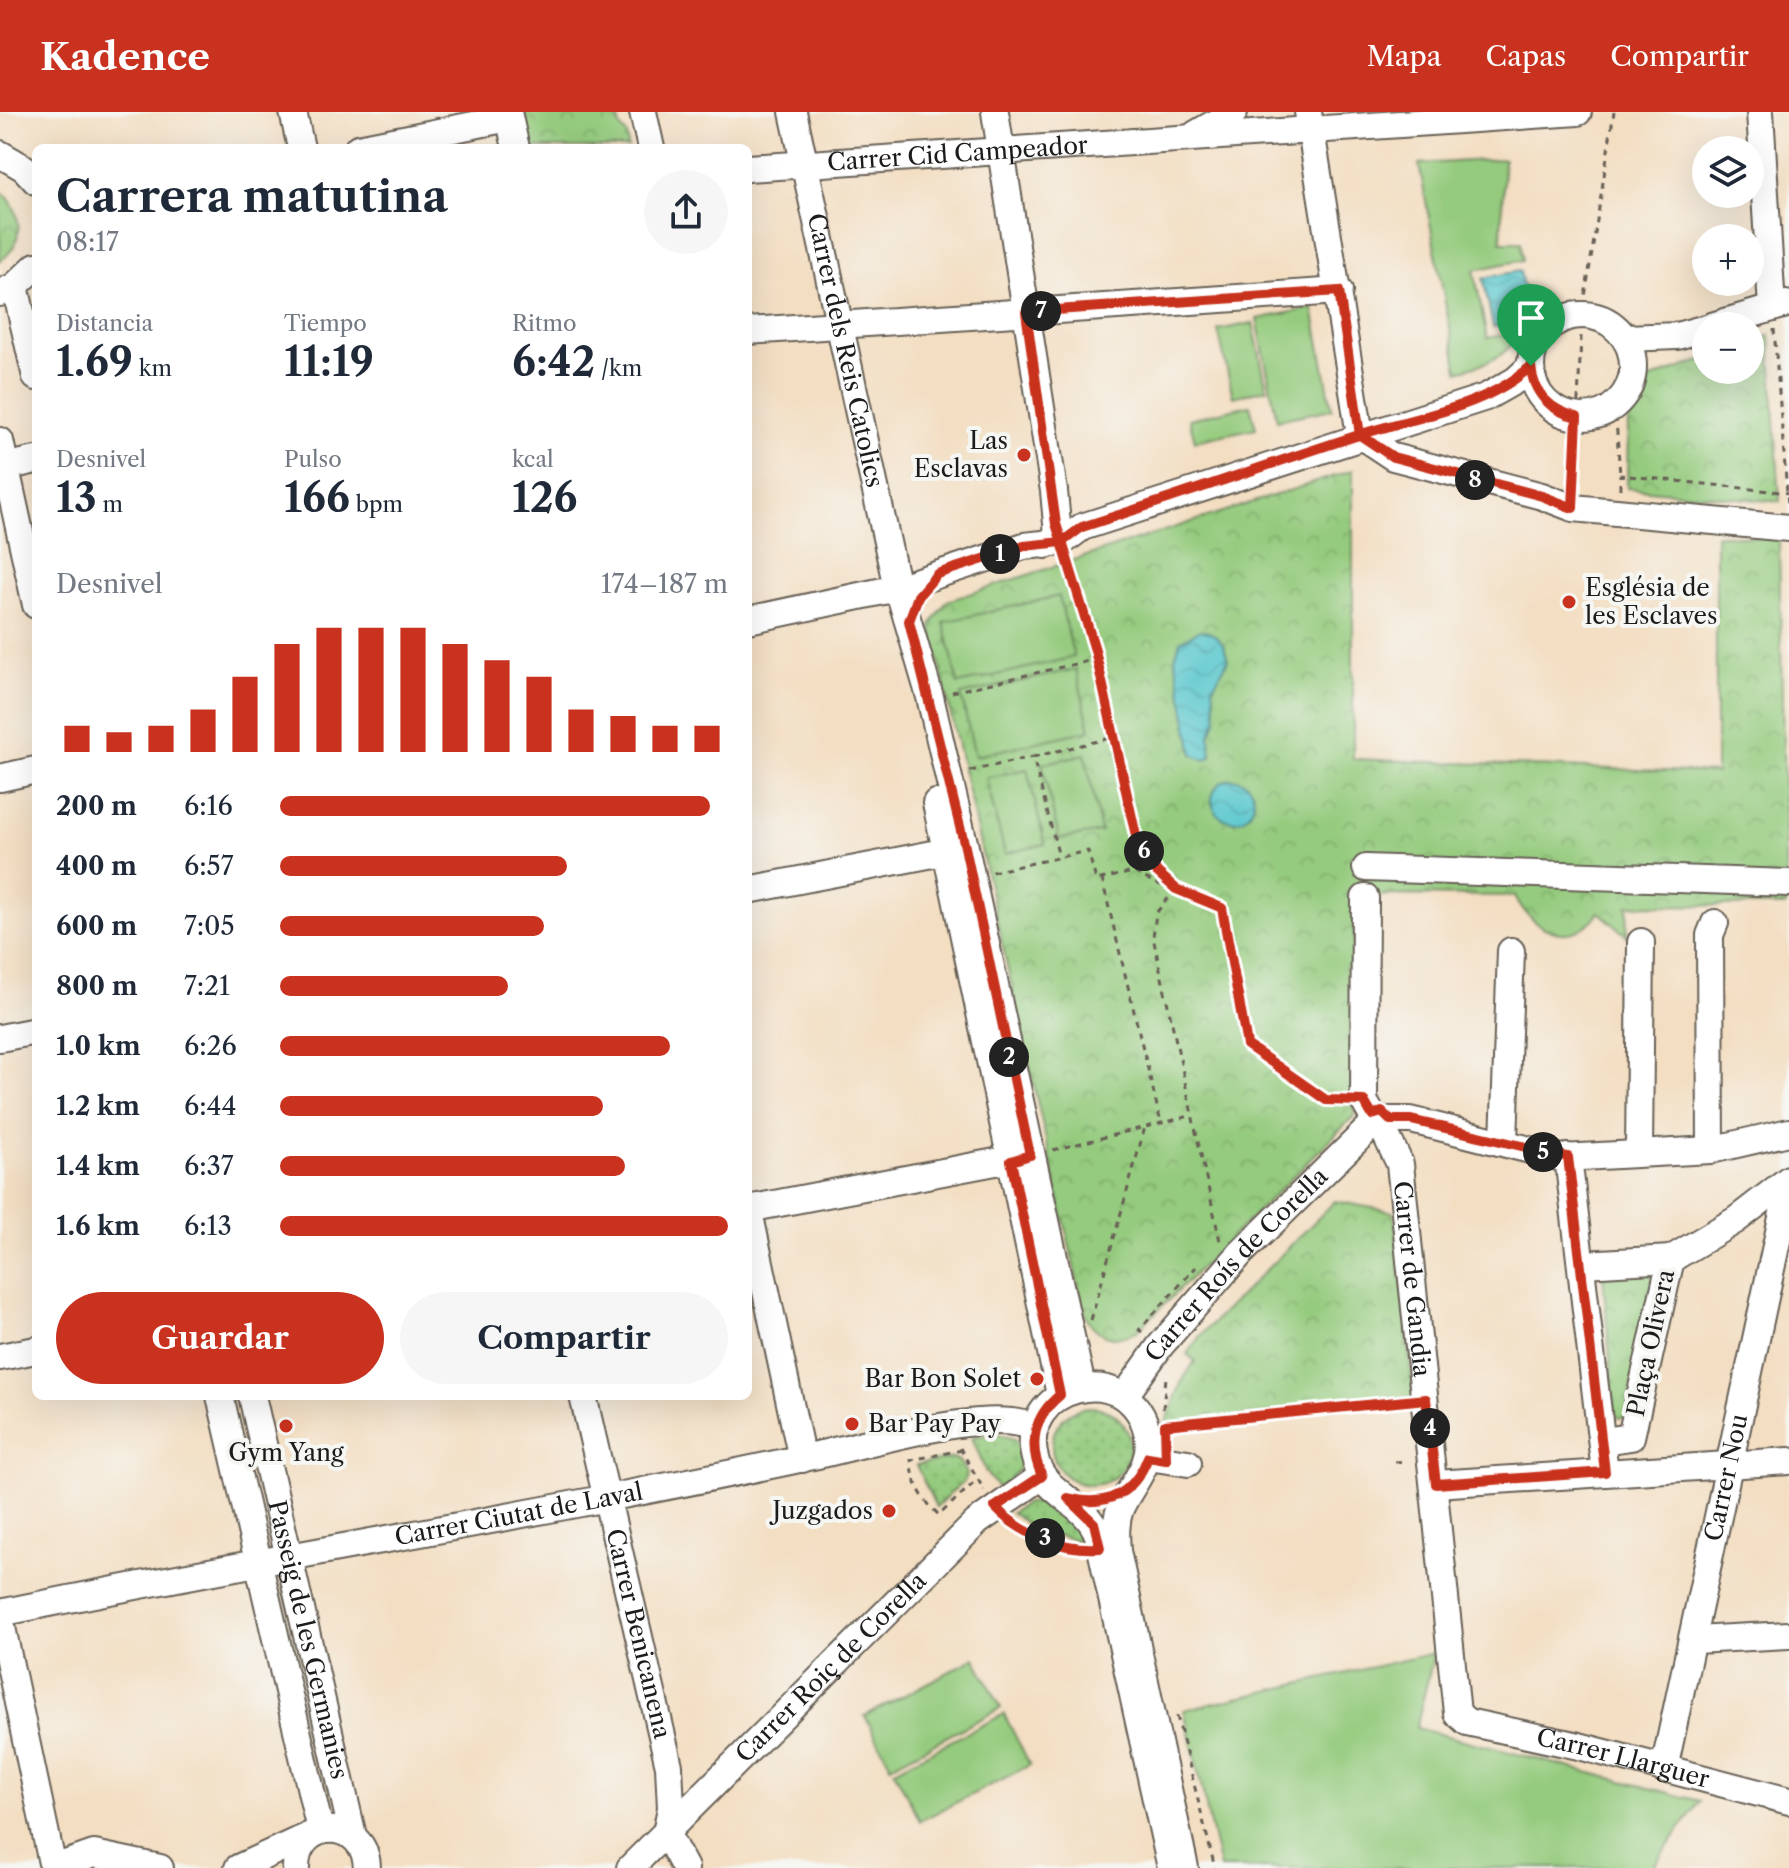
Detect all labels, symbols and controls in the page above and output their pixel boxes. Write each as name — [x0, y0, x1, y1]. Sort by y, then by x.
text: Kadence — [40, 33, 210, 80]
text: Mapa — [1367, 39, 1442, 73]
text: Capas — [1486, 39, 1566, 73]
text: Compartir — [1610, 39, 1749, 73]
street label: Carrer Cid Campeador — [826, 130, 1089, 177]
map controls — [1692, 136, 1764, 384]
button: layers — [1692, 136, 1764, 208]
text: Carrera matutina — [56, 169, 448, 223]
button: share — [644, 170, 728, 254]
street label: Carrer dels Reis Catolics — [802, 211, 890, 490]
button: + — [1692, 224, 1764, 296]
text: 08:17 — [56, 226, 119, 258]
pin — [1497, 284, 1565, 366]
pin: 7 — [1021, 291, 1061, 331]
icon: arrive — [1509, 296, 1553, 340]
text: 7 — [1035, 297, 1047, 324]
text: Distancia — [56, 310, 153, 337]
text: Tiempo — [284, 310, 367, 337]
text: Ritmo — [512, 310, 577, 337]
button: − — [1692, 312, 1764, 384]
text: 1.69 — [56, 337, 133, 386]
text: 11:19 — [284, 337, 374, 386]
text: 6:42 — [512, 337, 595, 386]
text: km — [133, 355, 172, 382]
text: /km — [595, 355, 642, 382]
place label: Las Esclavas — [914, 426, 1008, 483]
text: Desnivel — [56, 446, 146, 473]
text: Pulso — [284, 446, 342, 473]
text: kcal — [512, 446, 554, 473]
marker: Las Esclavas — [1015, 446, 1033, 464]
pin: 8 — [1455, 460, 1495, 500]
text: 8 — [1468, 466, 1482, 493]
text: 13 — [56, 473, 97, 522]
text: 166 — [284, 473, 350, 522]
text: 126 — [512, 473, 578, 522]
text: m — [97, 491, 123, 518]
text: bpm — [350, 491, 403, 518]
pin: 1 — [980, 534, 1020, 574]
text: 1 — [995, 540, 1005, 567]
text: Desnivel — [56, 568, 163, 600]
text: 174–187 m — [601, 568, 728, 600]
place label: Església de les Esclaves — [1585, 573, 1717, 630]
marker: Església de les Esclaves — [1560, 593, 1578, 611]
text: 200 m — [56, 790, 137, 822]
text: 6:16 — [184, 790, 233, 822]
pin: 6 — [1124, 831, 1164, 871]
text: 6 — [1137, 837, 1151, 864]
text: 400 m — [56, 850, 137, 882]
text: 6:57 — [184, 850, 233, 882]
text: 600 m — [56, 910, 137, 942]
text: 7:05 — [184, 910, 235, 942]
text: 800 m — [56, 970, 138, 1002]
text: 7:21 — [184, 970, 230, 1002]
text: 1.0 km — [56, 1030, 141, 1062]
text: 6:26 — [184, 1030, 237, 1062]
pin: 2 — [989, 1037, 1029, 1077]
text: 2 — [1003, 1043, 1016, 1070]
text: 1.2 km — [56, 1090, 140, 1122]
text: 6:44 — [184, 1090, 237, 1122]
pin: 5 — [1523, 1132, 1563, 1172]
text: 5 — [1537, 1138, 1549, 1165]
text: 1.4 km — [56, 1150, 140, 1182]
text: 6:37 — [184, 1150, 234, 1182]
street label: Carrer Roís de Corella — [1139, 1161, 1334, 1367]
street label: Carrer de Gandia — [1388, 1180, 1437, 1379]
text: 1.6 km — [56, 1210, 140, 1242]
text: 6:13 — [184, 1210, 232, 1242]
street label: Plaça Olivera — [1621, 1266, 1680, 1419]
button: Guardar — [56, 1292, 384, 1384]
button: Compartir — [400, 1292, 728, 1384]
place label: Bar Bon Solet — [865, 1364, 1022, 1393]
marker: Bar Bon Solet — [1028, 1370, 1046, 1388]
pin: 4 — [1410, 1408, 1450, 1448]
place label: Bar Pay Pay — [868, 1409, 1002, 1438]
street label: Carrer Nou — [1698, 1411, 1754, 1544]
text: 4 — [1423, 1414, 1437, 1441]
marker: Bar Pay Pay — [843, 1415, 861, 1433]
marker: Gym Yang — [277, 1417, 295, 1435]
place label: Gym Yang — [228, 1438, 344, 1467]
street label: Carrer Ciutat de Laval — [392, 1476, 645, 1551]
place label: Juzgados — [769, 1496, 873, 1525]
street label: Passeig de les Germanies — [262, 1497, 354, 1782]
marker: Juzgados — [880, 1502, 898, 1520]
pin: 3 — [1025, 1518, 1065, 1558]
text: 3 — [1039, 1524, 1051, 1551]
street label: Carrer Benicanena — [600, 1526, 677, 1742]
street label: Carrer Roiç de Corella — [729, 1566, 932, 1768]
street label: Carrer Llarguer — [1534, 1722, 1713, 1794]

